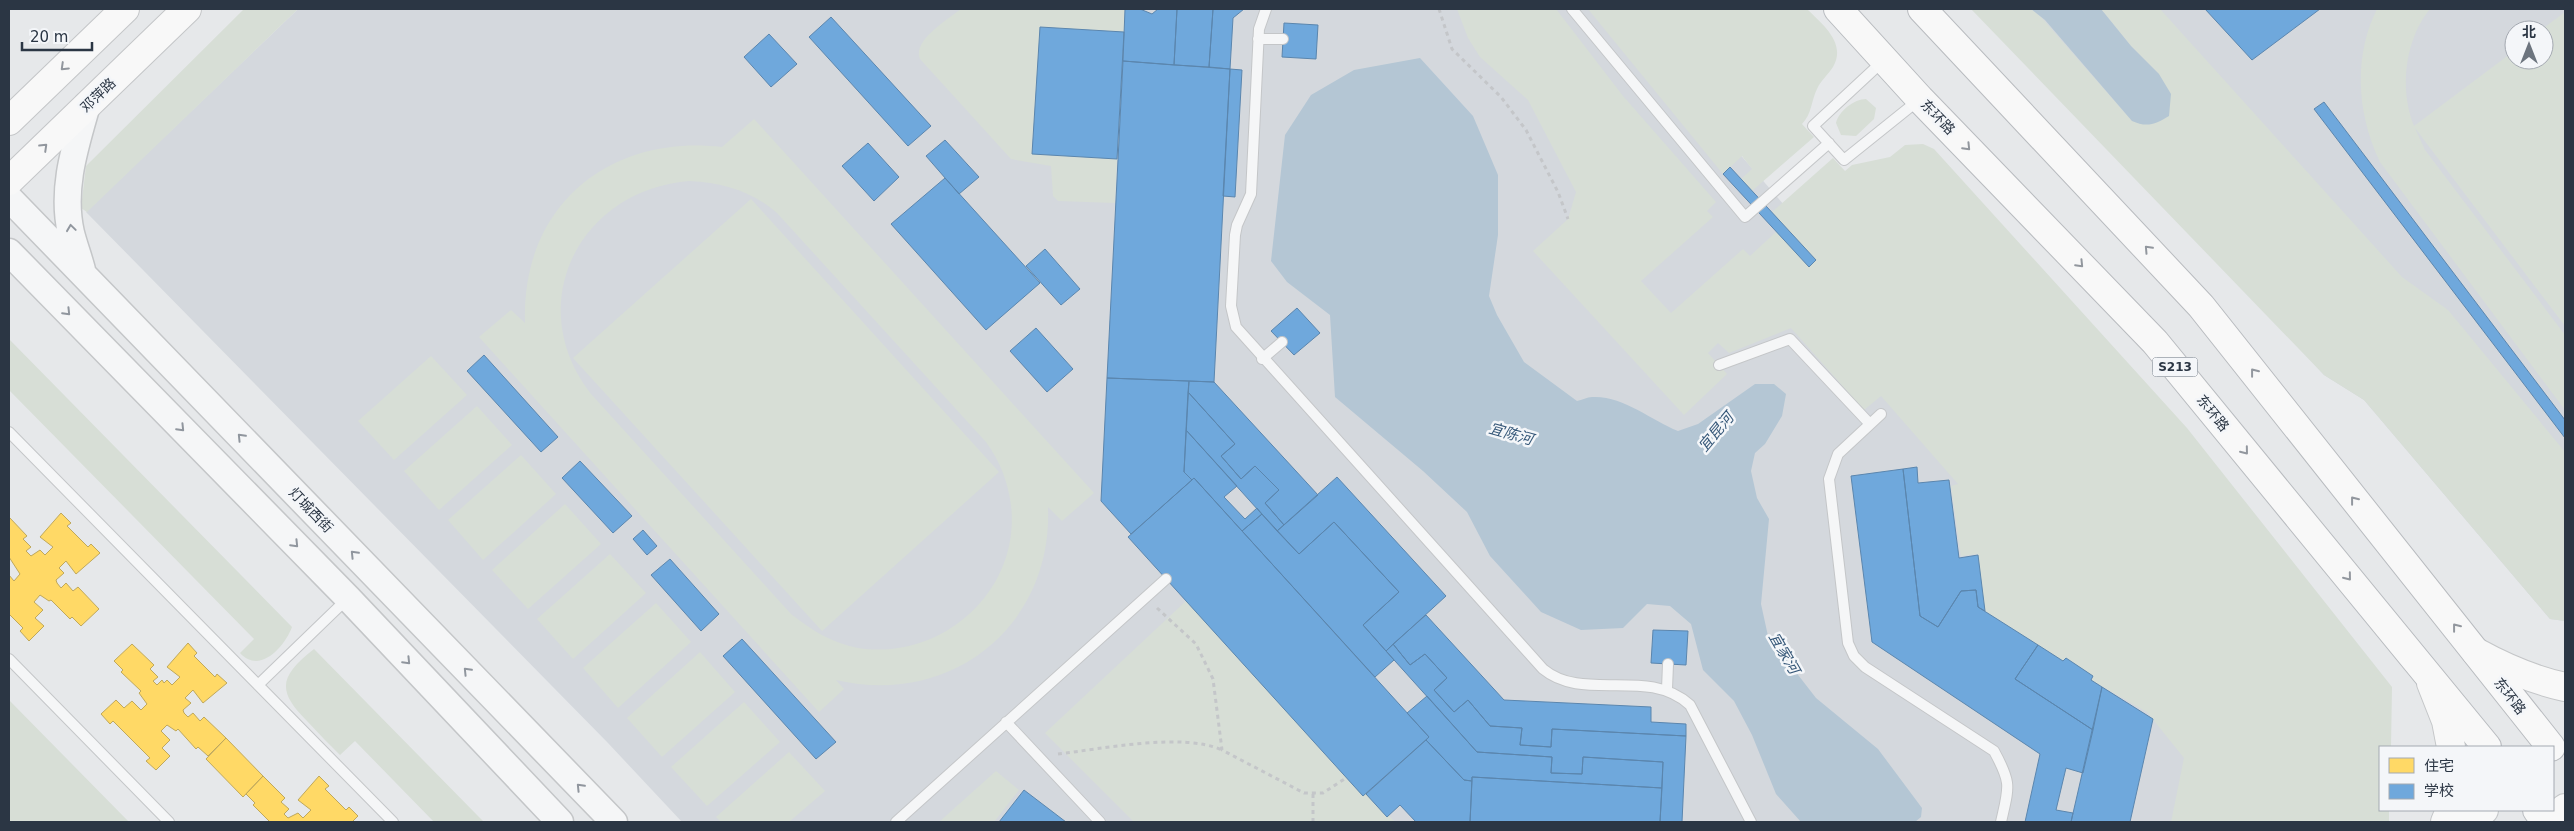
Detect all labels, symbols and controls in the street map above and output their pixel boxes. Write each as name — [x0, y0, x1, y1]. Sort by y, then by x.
scale bar — [22, 20, 92, 52]
north arrow — [2504, 20, 2554, 70]
text: 北 — [2522, 24, 2536, 40]
text: 20 m — [30, 28, 68, 46]
one-way arrow — [61, 61, 70, 70]
street label: 邓萍路 — [77, 75, 119, 115]
street label: 东环路 — [1918, 96, 1958, 138]
one-way arrow — [1961, 141, 1970, 150]
one-way arrow — [38, 144, 47, 153]
one-way arrow — [66, 224, 77, 232]
one-way arrow — [2145, 246, 2154, 255]
one-way arrow — [2074, 258, 2083, 267]
one-way arrow — [61, 306, 70, 315]
road number: S213 — [2152, 358, 2198, 377]
one-way arrow — [2251, 369, 2259, 378]
street label: 东环路 — [2194, 392, 2232, 434]
water label: 宜昆河 — [1695, 407, 1739, 455]
water label: 宜陈河 — [1487, 419, 1538, 450]
one-way arrow — [175, 422, 184, 431]
one-way arrow — [238, 434, 247, 443]
one-way arrow — [2239, 446, 2248, 455]
street label: 灯城西街 — [286, 484, 336, 536]
one-way arrow — [2351, 496, 2360, 505]
one-way arrow — [289, 538, 298, 547]
one-way arrow — [351, 551, 360, 560]
one-way arrow — [2342, 571, 2350, 580]
one-way arrow — [2453, 624, 2461, 633]
water label: 宜家河 — [1765, 629, 1805, 680]
one-way arrow — [401, 656, 410, 665]
one-way arrow — [464, 667, 473, 676]
street label: 东环路 — [2491, 675, 2529, 717]
legend — [2379, 746, 2554, 811]
text: 住宅 — [2424, 757, 2454, 775]
text: 学校 — [2424, 782, 2454, 800]
one-way arrow — [577, 784, 586, 793]

